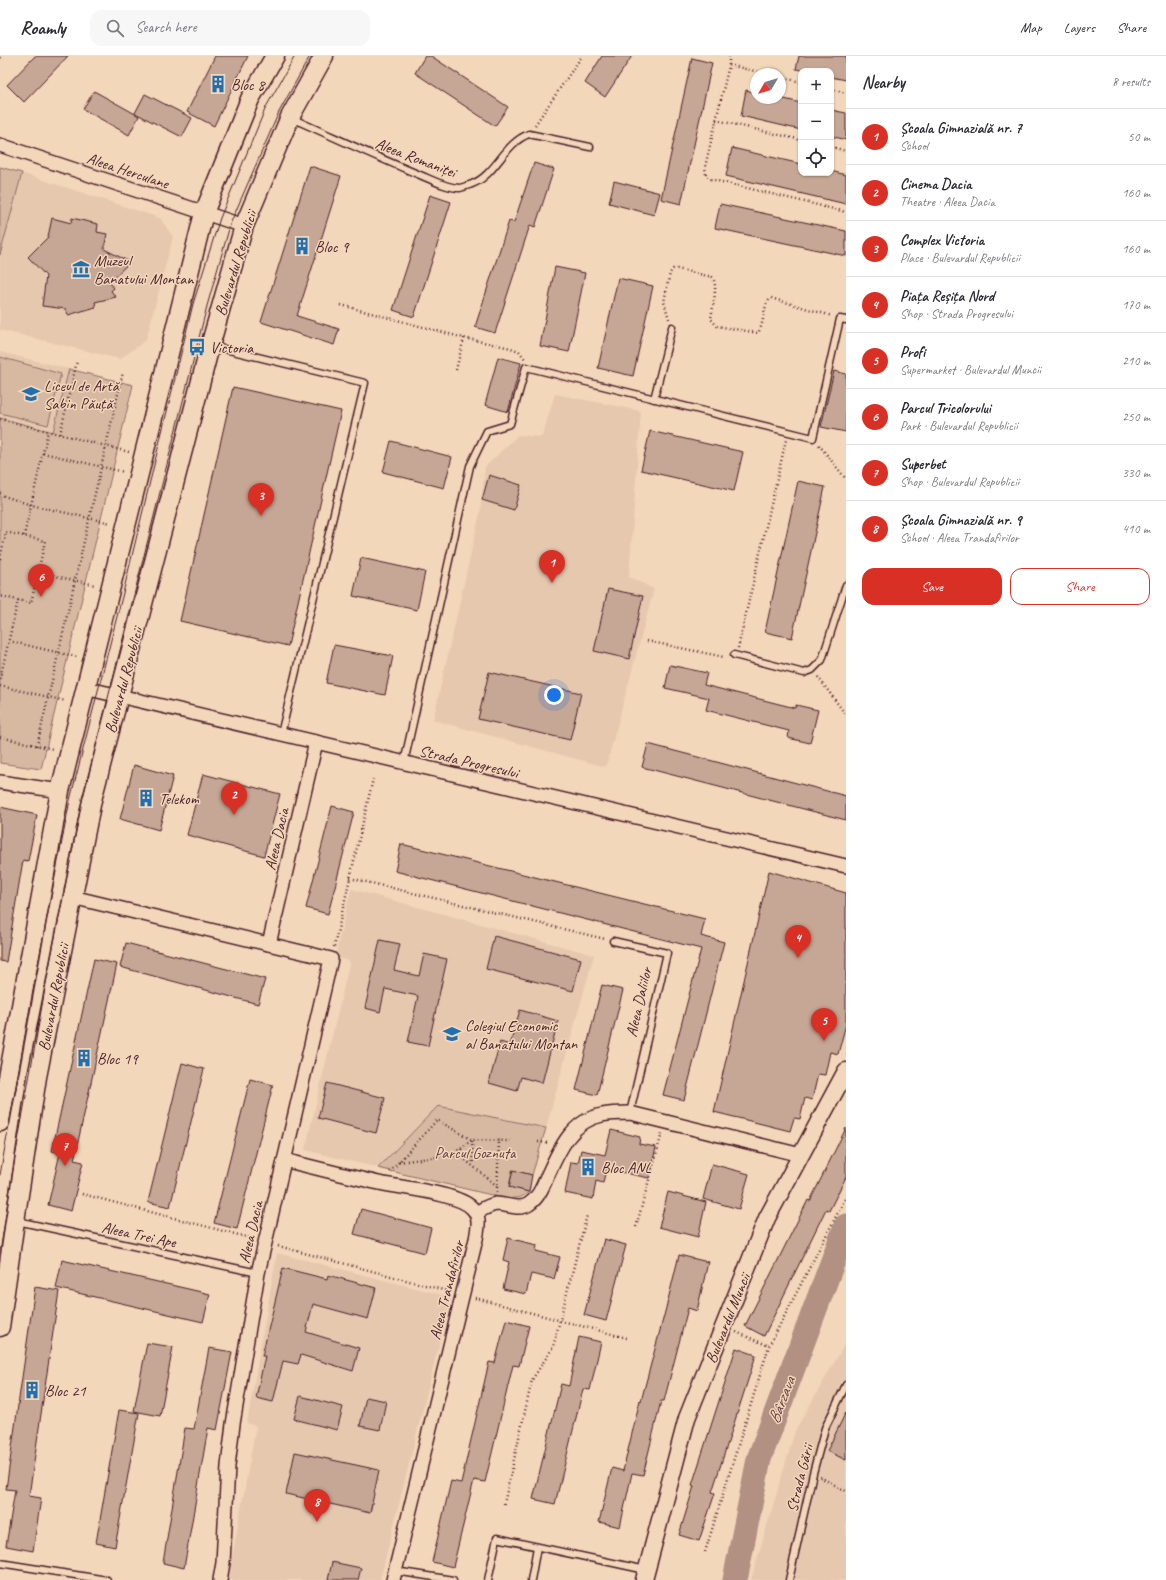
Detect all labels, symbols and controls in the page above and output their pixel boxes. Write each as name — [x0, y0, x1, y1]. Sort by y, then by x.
search box — [90, 10, 370, 46]
text: Roamly — [20, 16, 66, 40]
icon: search — [104, 17, 126, 39]
text: Search here — [136, 18, 197, 37]
text: Map — [1020, 19, 1042, 36]
text: Layers — [1064, 19, 1095, 36]
text: Share — [1117, 19, 1146, 36]
north arrow — [750, 68, 786, 104]
map controls — [798, 68, 834, 176]
button: + — [798, 68, 834, 104]
text: Nearby — [862, 72, 905, 93]
building icon: Bloc 8 — [208, 74, 228, 94]
text: 8 results — [1112, 74, 1150, 90]
place label: Bloc 8 — [231, 75, 266, 95]
button: − — [798, 104, 834, 140]
text: Școala Gimnazială nr. 7 — [900, 119, 1022, 138]
text: 1 — [872, 129, 878, 145]
text: 50 m — [1128, 129, 1150, 145]
street label: Aleea Romaniței — [373, 133, 461, 183]
text: School — [900, 138, 928, 154]
button: locate — [798, 140, 834, 176]
street label: Aleea Herculane — [84, 148, 173, 194]
text: Cinema Dacia — [900, 175, 972, 194]
text: 2 — [872, 185, 878, 201]
text: 160 m — [1122, 185, 1150, 201]
text: Theatre · Aleea Dacia — [900, 194, 995, 210]
street label: Bulevardul Republicii — [210, 206, 262, 318]
text: Complex Victoria — [900, 231, 984, 250]
building icon: Bloc 9 — [292, 236, 312, 256]
place label: Bloc 9 — [315, 237, 350, 257]
text: 3 — [872, 241, 878, 257]
text: 160 m — [1122, 241, 1150, 257]
text: Place · Bulevardul Republicii — [900, 250, 1020, 266]
place label: Muzeul Banatului Montan — [94, 251, 194, 289]
museum icon: Muzeul Banatului Montan — [71, 259, 91, 279]
text: Piața Reșița Nord — [900, 287, 994, 306]
text: 4 — [872, 297, 878, 313]
text: 170 m — [1122, 297, 1150, 313]
text: Shop · Strada Progresului — [900, 306, 1013, 322]
bus stop icon: Victoria — [187, 337, 207, 357]
place label: Victoria — [210, 338, 254, 358]
text: Profi — [900, 343, 925, 362]
text: 5 — [872, 353, 878, 369]
text: 210 m — [1122, 353, 1150, 369]
text: Supermarket · Bulevardul Muncii — [900, 362, 1041, 378]
place label: Liceul de Artă Sabin Păuță — [44, 376, 121, 414]
school or university icon: Liceul de Artă Sabin Păuță — [21, 384, 41, 404]
text: Parcul Tricolorului — [900, 399, 991, 418]
text: 6 — [872, 409, 878, 425]
text: 250 m — [1122, 409, 1150, 425]
text: Park · Bulevardul Republicii — [900, 418, 1018, 434]
text: Superbet — [900, 455, 945, 474]
text: 7 — [872, 465, 878, 481]
text: 330 m — [1122, 465, 1150, 481]
text: Shop · Bulevardul Republicii — [900, 474, 1019, 490]
pin: 3 — [248, 483, 274, 516]
text: Școala Gimnazială nr. 9 — [900, 511, 1022, 530]
text: 8 — [872, 521, 878, 537]
text: 410 m — [1122, 521, 1150, 537]
text: School · Aleea Trandafirilor — [900, 530, 1019, 546]
pin: 1 — [539, 550, 565, 583]
pin: 6 — [28, 564, 54, 597]
button: Save — [862, 568, 1002, 605]
button: Share — [1010, 568, 1150, 605]
street label: Bulevardul Republicii — [100, 623, 148, 735]
your location — [544, 685, 564, 705]
street label: Strada Progresului — [417, 741, 522, 784]
pin: 2 — [221, 782, 247, 815]
building icon: Telekom — [136, 788, 156, 808]
place label: Telekom — [159, 789, 200, 809]
street label: Aleea Dacia — [260, 805, 294, 872]
pin: 4 — [785, 925, 811, 958]
street label: Bulevardul Republicii — [34, 940, 75, 1052]
street label: Aleea Daliilor — [621, 964, 657, 1039]
pin: 5 — [811, 1008, 837, 1041]
place label: Colegiul Economic al Banatului Montan — [465, 1016, 578, 1054]
school or university icon: Colegiul Economic al Banatului Montan — [442, 1024, 462, 1044]
building icon: Bloc 19 — [74, 1048, 94, 1068]
place label: Bloc 19 — [97, 1049, 140, 1069]
pin: 7 — [52, 1133, 78, 1166]
park label: Parcul Goznuta — [435, 1143, 517, 1163]
building icon: Bloc ANL — [578, 1157, 598, 1177]
place label: Bloc ANL — [601, 1158, 651, 1178]
street label: Aleea Dacia — [234, 1198, 268, 1265]
street label: Aleea Trei Ape — [100, 1217, 179, 1253]
street label: Aleea Trandafirilor — [425, 1237, 469, 1342]
street label: Bulevardul Muncii — [701, 1269, 756, 1366]
water label: Bârzava — [763, 1372, 801, 1426]
building icon: Bloc 21 — [22, 1380, 42, 1400]
place label: Bloc 21 — [45, 1381, 87, 1401]
street label: Strada Gării — [782, 1440, 819, 1514]
pin: 8 — [304, 1489, 330, 1522]

